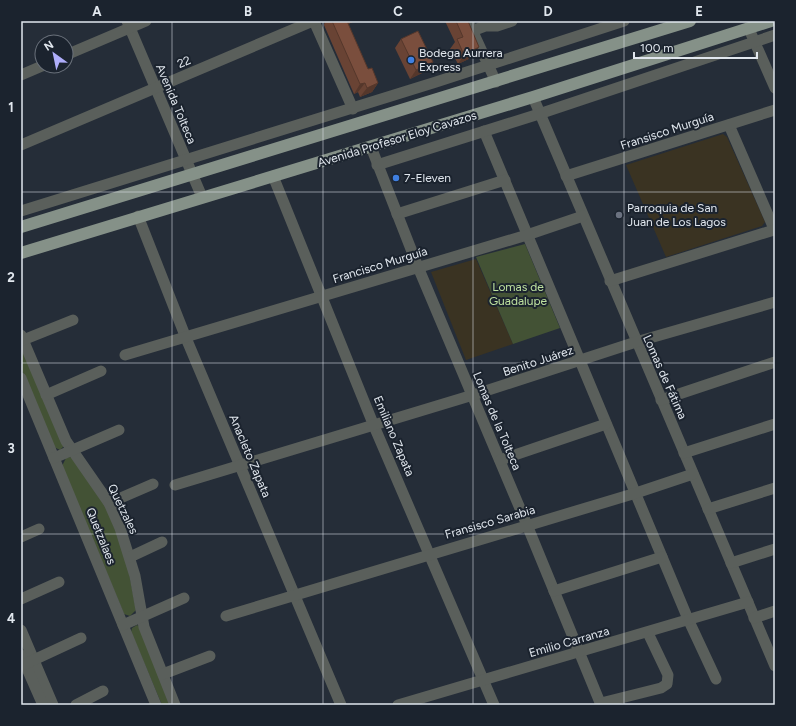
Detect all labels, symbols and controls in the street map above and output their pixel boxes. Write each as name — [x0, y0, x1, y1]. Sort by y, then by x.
text: A — [92, 4, 102, 19]
text: B — [244, 4, 252, 19]
text: C — [393, 4, 403, 19]
text: D — [543, 4, 553, 19]
text: E — [695, 4, 703, 19]
north arrow — [34, 34, 74, 74]
scale bar — [634, 34, 757, 60]
text: N — [42, 38, 56, 54]
text: 100 m — [640, 41, 674, 55]
place label: Bodega Aurrera Express — [419, 46, 503, 74]
street label: 22 — [175, 53, 193, 71]
marker: Bodega Aurrera Express — [406, 55, 416, 65]
street label: Avenida Tolteca — [153, 62, 199, 146]
text: 1 — [8, 100, 14, 115]
street label: Avenida Profesor Eloy Cavazos — [316, 108, 479, 170]
street label: Fransisco Murguía — [619, 109, 715, 153]
place label: 7-Eleven — [404, 171, 451, 185]
marker: 7-Eleven — [391, 173, 401, 183]
place label: Parroquia de San Juan de Los Lagos — [627, 201, 726, 229]
marker: Parroquia de San Juan de Los Lagos — [614, 210, 624, 220]
street label: Francisco Murguía — [331, 244, 429, 286]
text: 2 — [7, 270, 15, 285]
park label: Lomas de Guadalupe — [489, 280, 547, 308]
street label: Lomas de Fátima — [640, 333, 690, 421]
street label: Benito Juárez — [501, 343, 575, 379]
street label: Lomas de la Tolteca — [470, 370, 524, 472]
street label: Emiliano Zapata — [371, 394, 417, 478]
street label: Anacleto Zapata — [226, 412, 274, 500]
text: 3 — [7, 441, 15, 456]
street label: Quetzales — [105, 482, 141, 537]
street label: Fransisco Sarabia — [443, 502, 537, 542]
street label: Quetzalaes — [83, 506, 119, 567]
text: 4 — [7, 611, 15, 626]
street label: Emilio Carranza — [527, 624, 611, 660]

